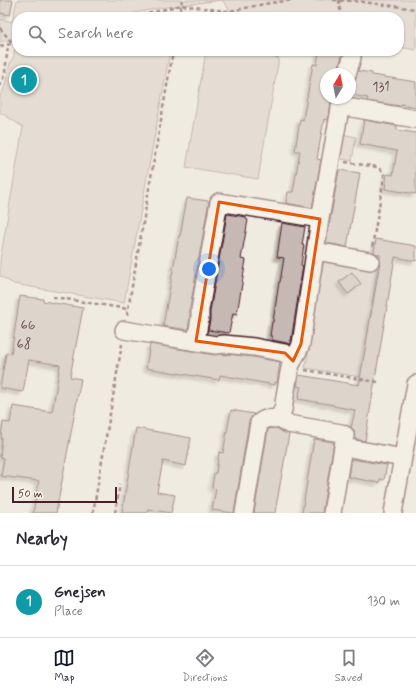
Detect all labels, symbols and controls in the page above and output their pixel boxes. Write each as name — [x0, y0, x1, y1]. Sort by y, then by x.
search box — [12, 12, 404, 56]
icon: search — [26, 23, 48, 45]
text: Search here — [58, 24, 134, 44]
pin: 1 — [11, 65, 37, 95]
north arrow — [320, 68, 356, 104]
house number: 131 — [372, 78, 390, 96]
your location — [199, 259, 219, 279]
house number: 66 — [21, 316, 36, 334]
house number: 68 — [17, 335, 31, 353]
scale bar — [12, 485, 117, 504]
text: 50 m — [18, 487, 43, 501]
text: Nearby — [16, 528, 68, 550]
text: Gnejsen — [54, 583, 106, 603]
text: 1 — [26, 593, 32, 610]
text: 130 m — [367, 593, 400, 610]
text: Place — [54, 603, 83, 620]
tab: Map — [53, 647, 75, 685]
tab: Directions — [182, 647, 228, 685]
tab: Saved — [335, 647, 362, 685]

